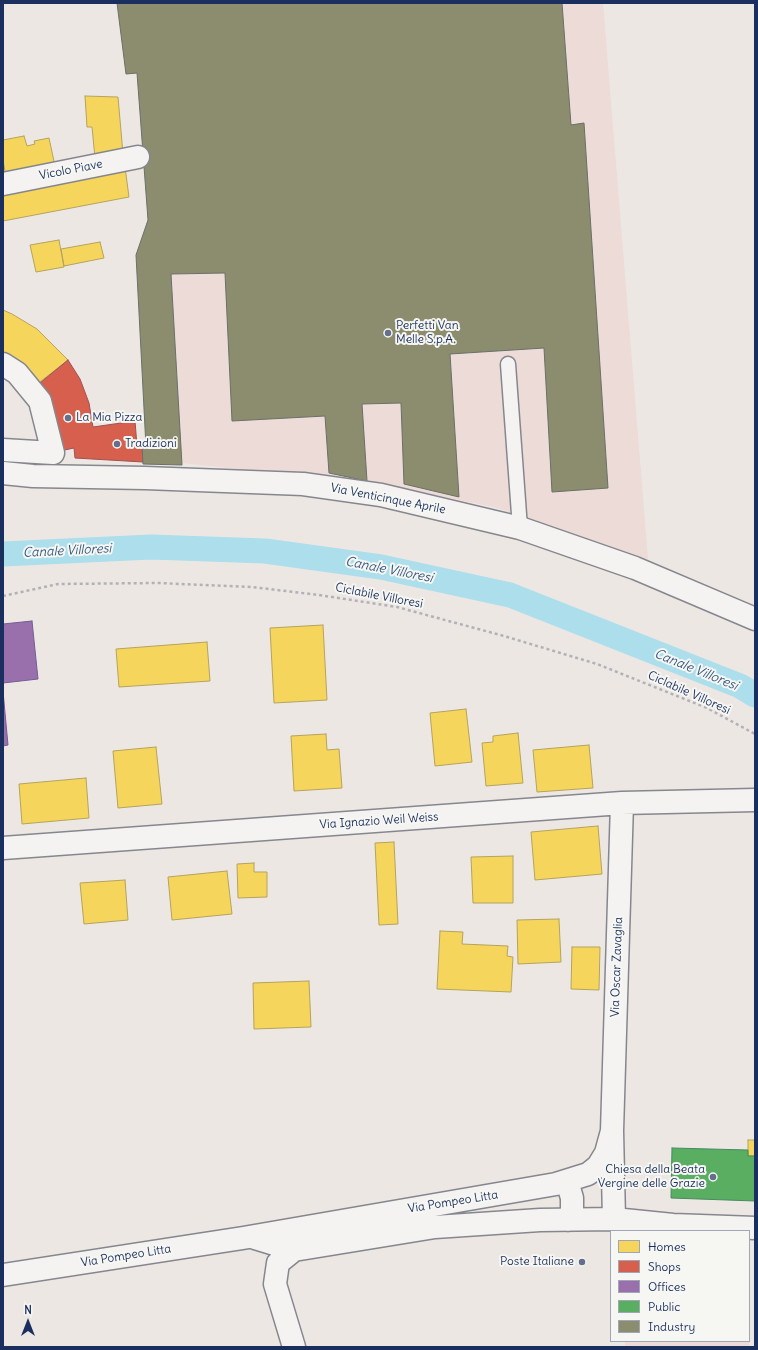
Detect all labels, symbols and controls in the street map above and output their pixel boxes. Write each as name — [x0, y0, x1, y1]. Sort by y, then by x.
street label: Vicolo Piave — [38, 157, 104, 183]
place label: Perfetti Van Melle S.p.A. — [396, 319, 459, 347]
marker: Perfetti Van Melle S.p.A. — [383, 328, 393, 338]
place label: La Mia Pizza — [76, 411, 142, 425]
marker: La Mia Pizza — [63, 413, 73, 423]
place label: Tradizioni — [125, 437, 177, 451]
marker: Tradizioni — [112, 439, 122, 449]
street label: Via Venticinque Aprile — [329, 481, 447, 517]
water label: Canale Villoresi — [22, 541, 112, 561]
water label: Canale Villoresi — [344, 554, 434, 586]
street label: Ciclabile Villoresi — [334, 580, 424, 612]
water label: Canale Villoresi — [652, 646, 740, 694]
street label: Ciclabile Villoresi — [645, 668, 733, 718]
street label: Via Ignazio Weil Weiss — [319, 810, 439, 832]
street label: Via Oscar Zavaglia — [608, 917, 626, 1017]
place label: Chiesa della Beata Vergine delle Grazie — [598, 1163, 705, 1191]
marker: Chiesa della Beata Vergine delle Grazie — [708, 1172, 718, 1182]
street label: Via Pompeo Litta — [407, 1188, 499, 1216]
legend — [610, 1230, 750, 1342]
text: Homes — [648, 1239, 686, 1254]
street label: Via Pompeo Litta — [80, 1242, 172, 1270]
place label: Poste Italiane — [500, 1255, 574, 1269]
marker: Poste Italiane — [577, 1257, 587, 1267]
text: Shops — [648, 1259, 681, 1274]
text: Offices — [648, 1279, 686, 1294]
text: Public — [648, 1299, 680, 1314]
north arrow — [8, 1302, 48, 1342]
text: N — [24, 1303, 32, 1317]
text: Industry — [648, 1319, 695, 1334]

